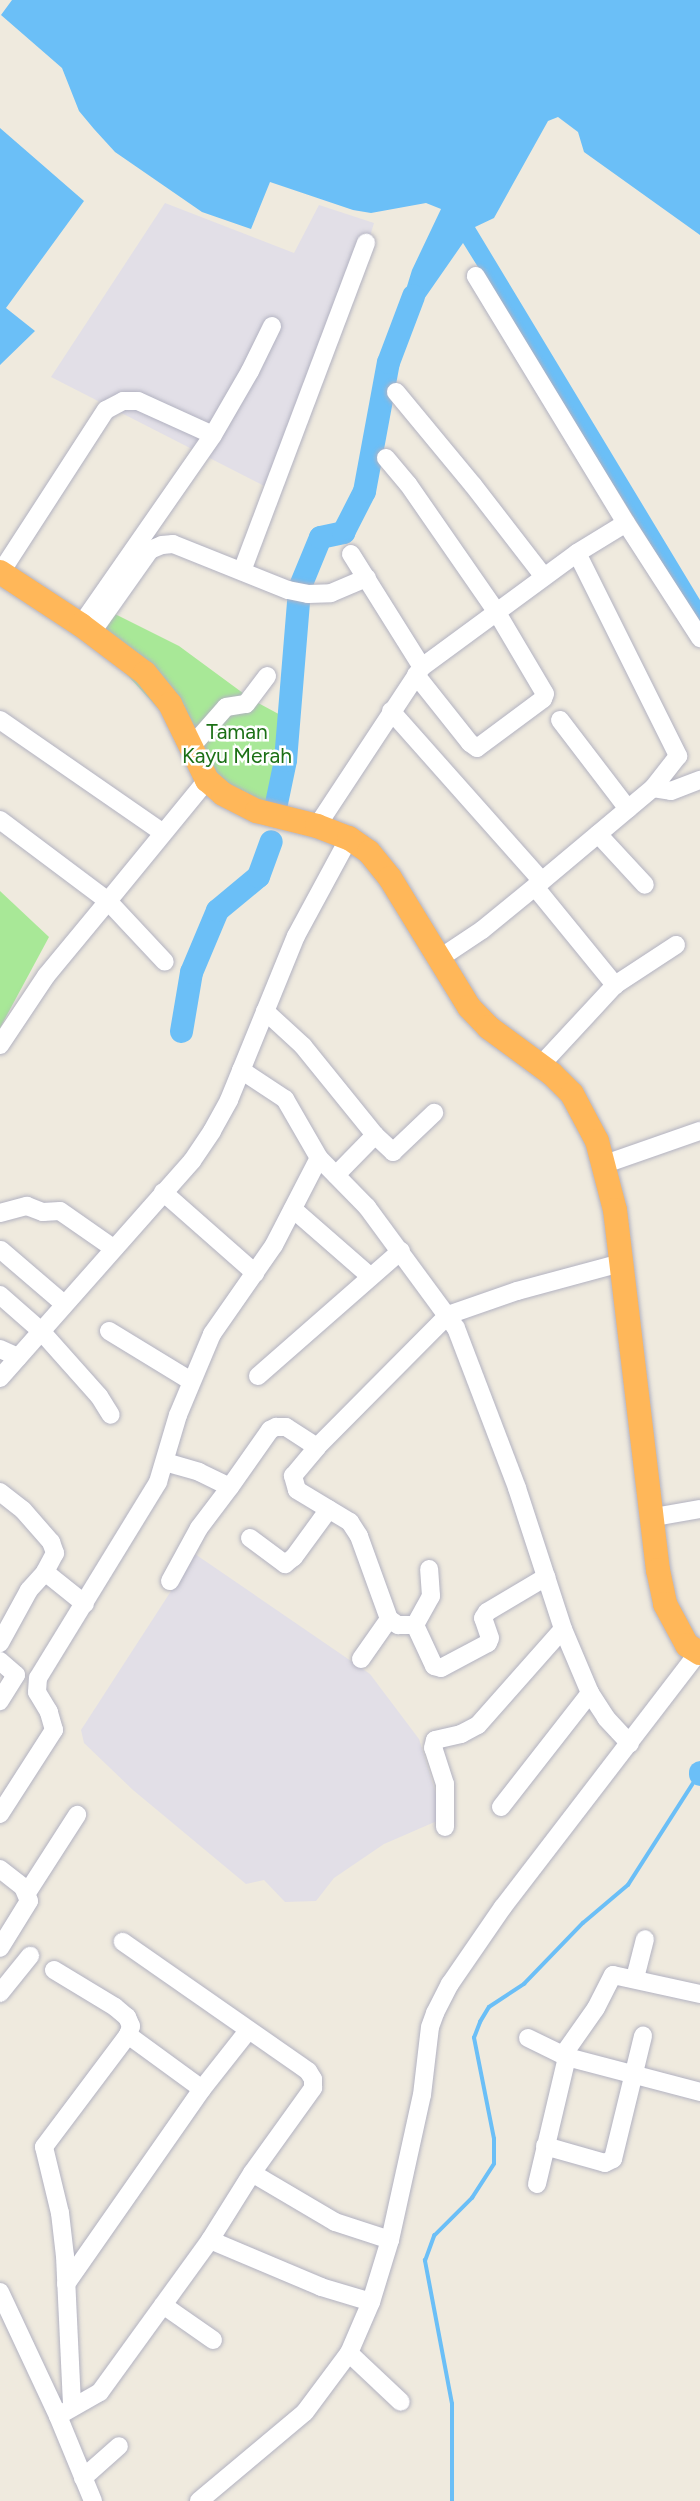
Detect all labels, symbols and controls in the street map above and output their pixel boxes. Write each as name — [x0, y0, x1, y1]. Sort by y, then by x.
park label: Taman Kayu Merah — [182, 719, 292, 769]

